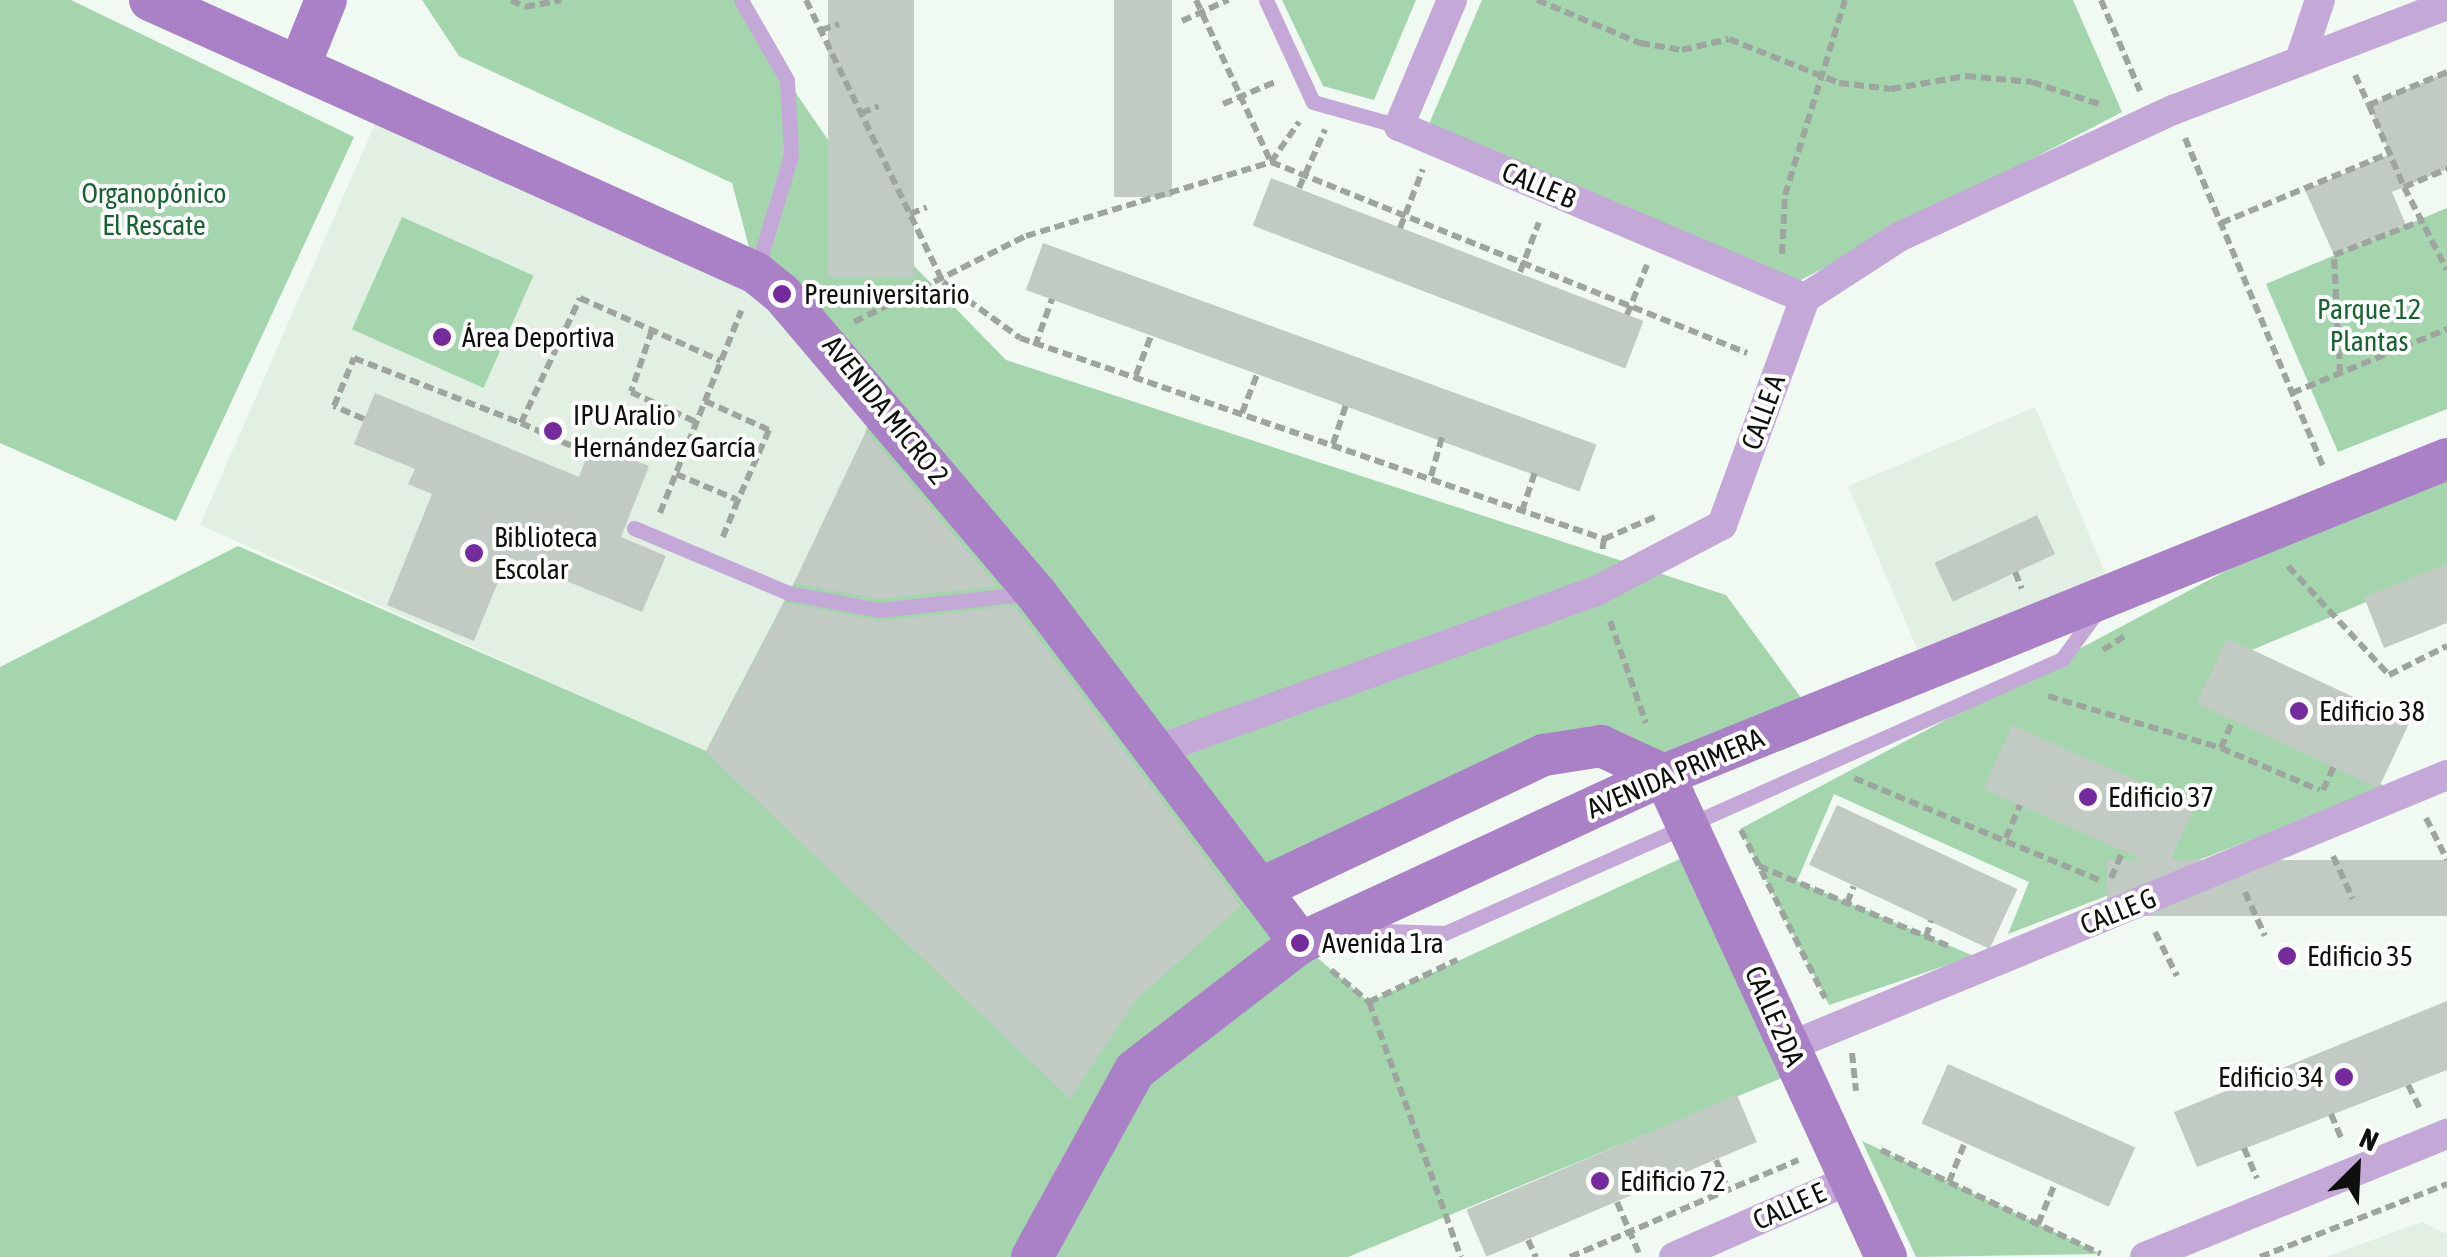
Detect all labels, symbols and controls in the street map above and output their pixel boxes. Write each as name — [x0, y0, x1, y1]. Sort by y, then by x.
street label: CALLE B — [1497, 154, 1581, 216]
park label: Organopónico El Rescate — [82, 176, 226, 242]
place label: Preuniversitario — [804, 277, 970, 311]
marker: Preuniversitario — [769, 281, 795, 307]
park label: Parque 12 Plantas — [2317, 292, 2421, 358]
place label: Área Deportiva — [462, 320, 615, 354]
marker: Área Deportiva — [431, 326, 453, 348]
street label: AVENIDA MICRO 2 — [816, 329, 956, 491]
street label: CALLE A — [1734, 370, 1792, 454]
place label: IPU Aralio Hernández García — [573, 398, 756, 464]
marker: IPU Aralio Hernández García — [542, 420, 564, 442]
place label: Biblioteca Escolar — [494, 520, 598, 586]
marker: Biblioteca Escolar — [463, 542, 485, 564]
place label: Edificio 38 — [2319, 694, 2425, 728]
marker: Edificio 38 — [2288, 700, 2310, 722]
street label: AVENIDA PRIMERA — [1581, 721, 1769, 825]
place label: Edificio 37 — [2108, 780, 2214, 814]
marker: Edificio 37 — [2077, 786, 2099, 808]
street label: CALLE G — [2075, 881, 2161, 941]
place label: Avenida 1ra — [1322, 926, 1444, 960]
marker: Avenida 1ra — [1287, 930, 1313, 956]
place label: Edificio 35 — [2307, 939, 2413, 973]
marker: Edificio 35 — [2276, 945, 2298, 967]
street label: CALLE 2DA — [1738, 961, 1812, 1071]
place label: Edificio 34 — [2218, 1060, 2324, 1094]
marker: Edificio 34 — [2333, 1066, 2355, 1088]
north arrow — [2307, 1117, 2407, 1217]
text: N — [2355, 1122, 2383, 1158]
place label: Edificio 72 — [1620, 1164, 1726, 1198]
marker: Edificio 72 — [1589, 1170, 1611, 1192]
street label: CALLE E — [1748, 1175, 1830, 1237]

